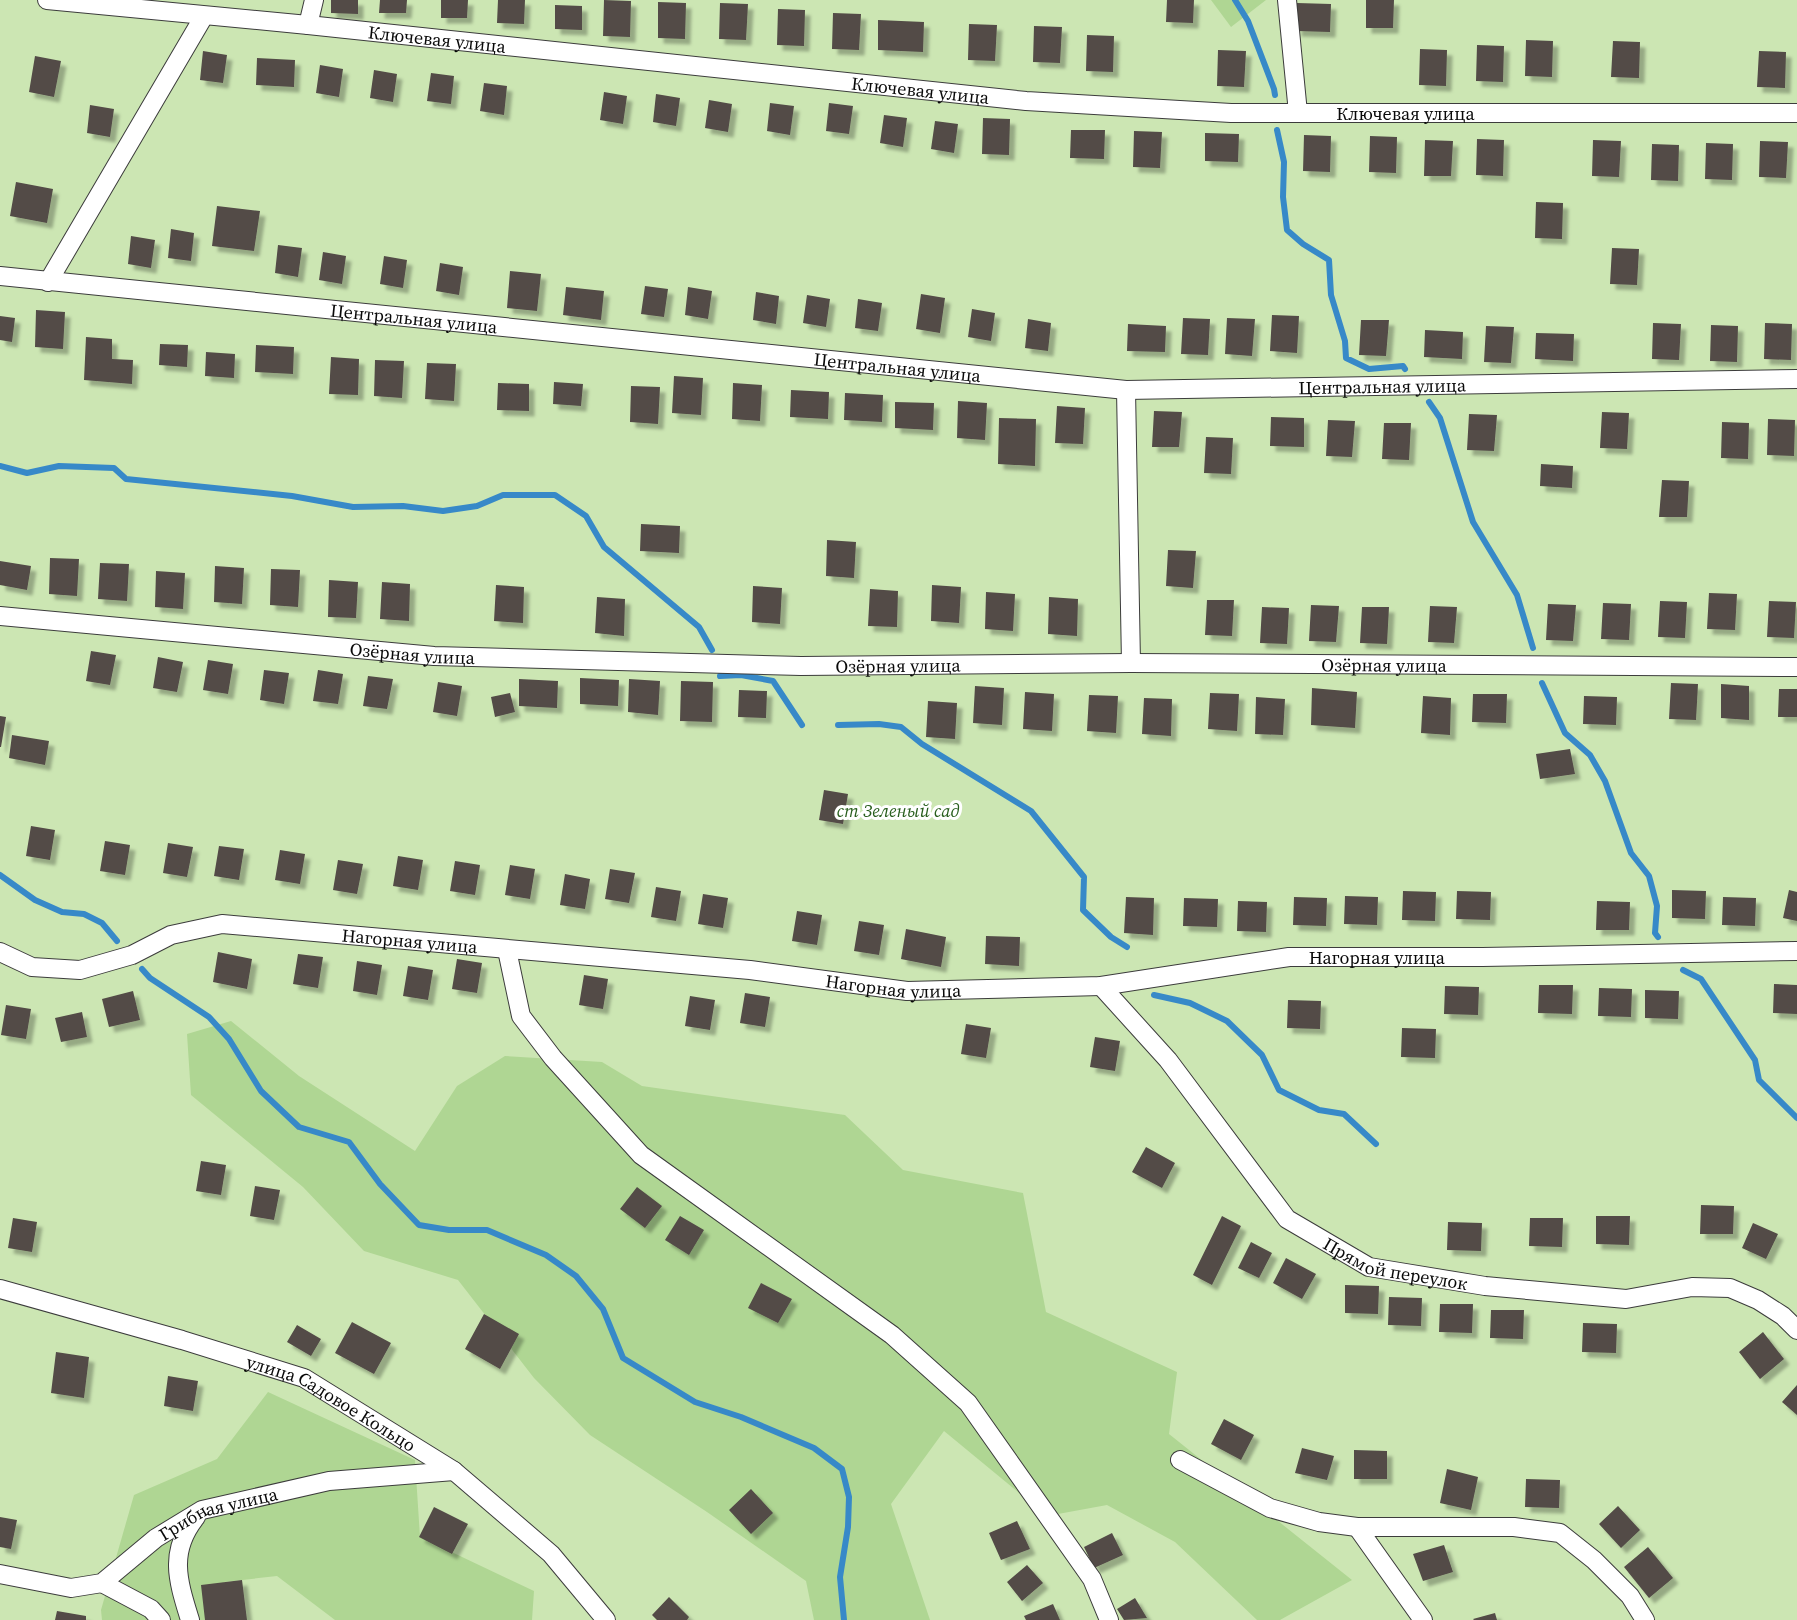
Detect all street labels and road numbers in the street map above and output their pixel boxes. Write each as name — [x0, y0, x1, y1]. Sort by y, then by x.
street label: Ключевая улица — [367, 19, 508, 58]
street label: Ключевая улица — [850, 70, 991, 110]
street label: Ключевая улица — [1336, 101, 1475, 126]
street label: Центральная улица — [329, 297, 499, 339]
street label: Центральная улица — [813, 346, 983, 388]
street label: Центральная улица — [1298, 372, 1467, 400]
street label: Озёрная улица — [349, 636, 476, 670]
street label: Озёрная улица — [835, 652, 962, 678]
street label: Озёрная улица — [1321, 652, 1448, 677]
street label: Нагорная улица — [341, 922, 479, 959]
street label: Нагорная улица — [1309, 945, 1446, 970]
street label: Нагорная улица — [824, 968, 962, 1004]
street label: Прямой переулок — [1319, 1231, 1469, 1295]
street label: улица Садовое Кольцо — [243, 1348, 421, 1457]
street label: Грибная улица — [154, 1480, 281, 1546]

